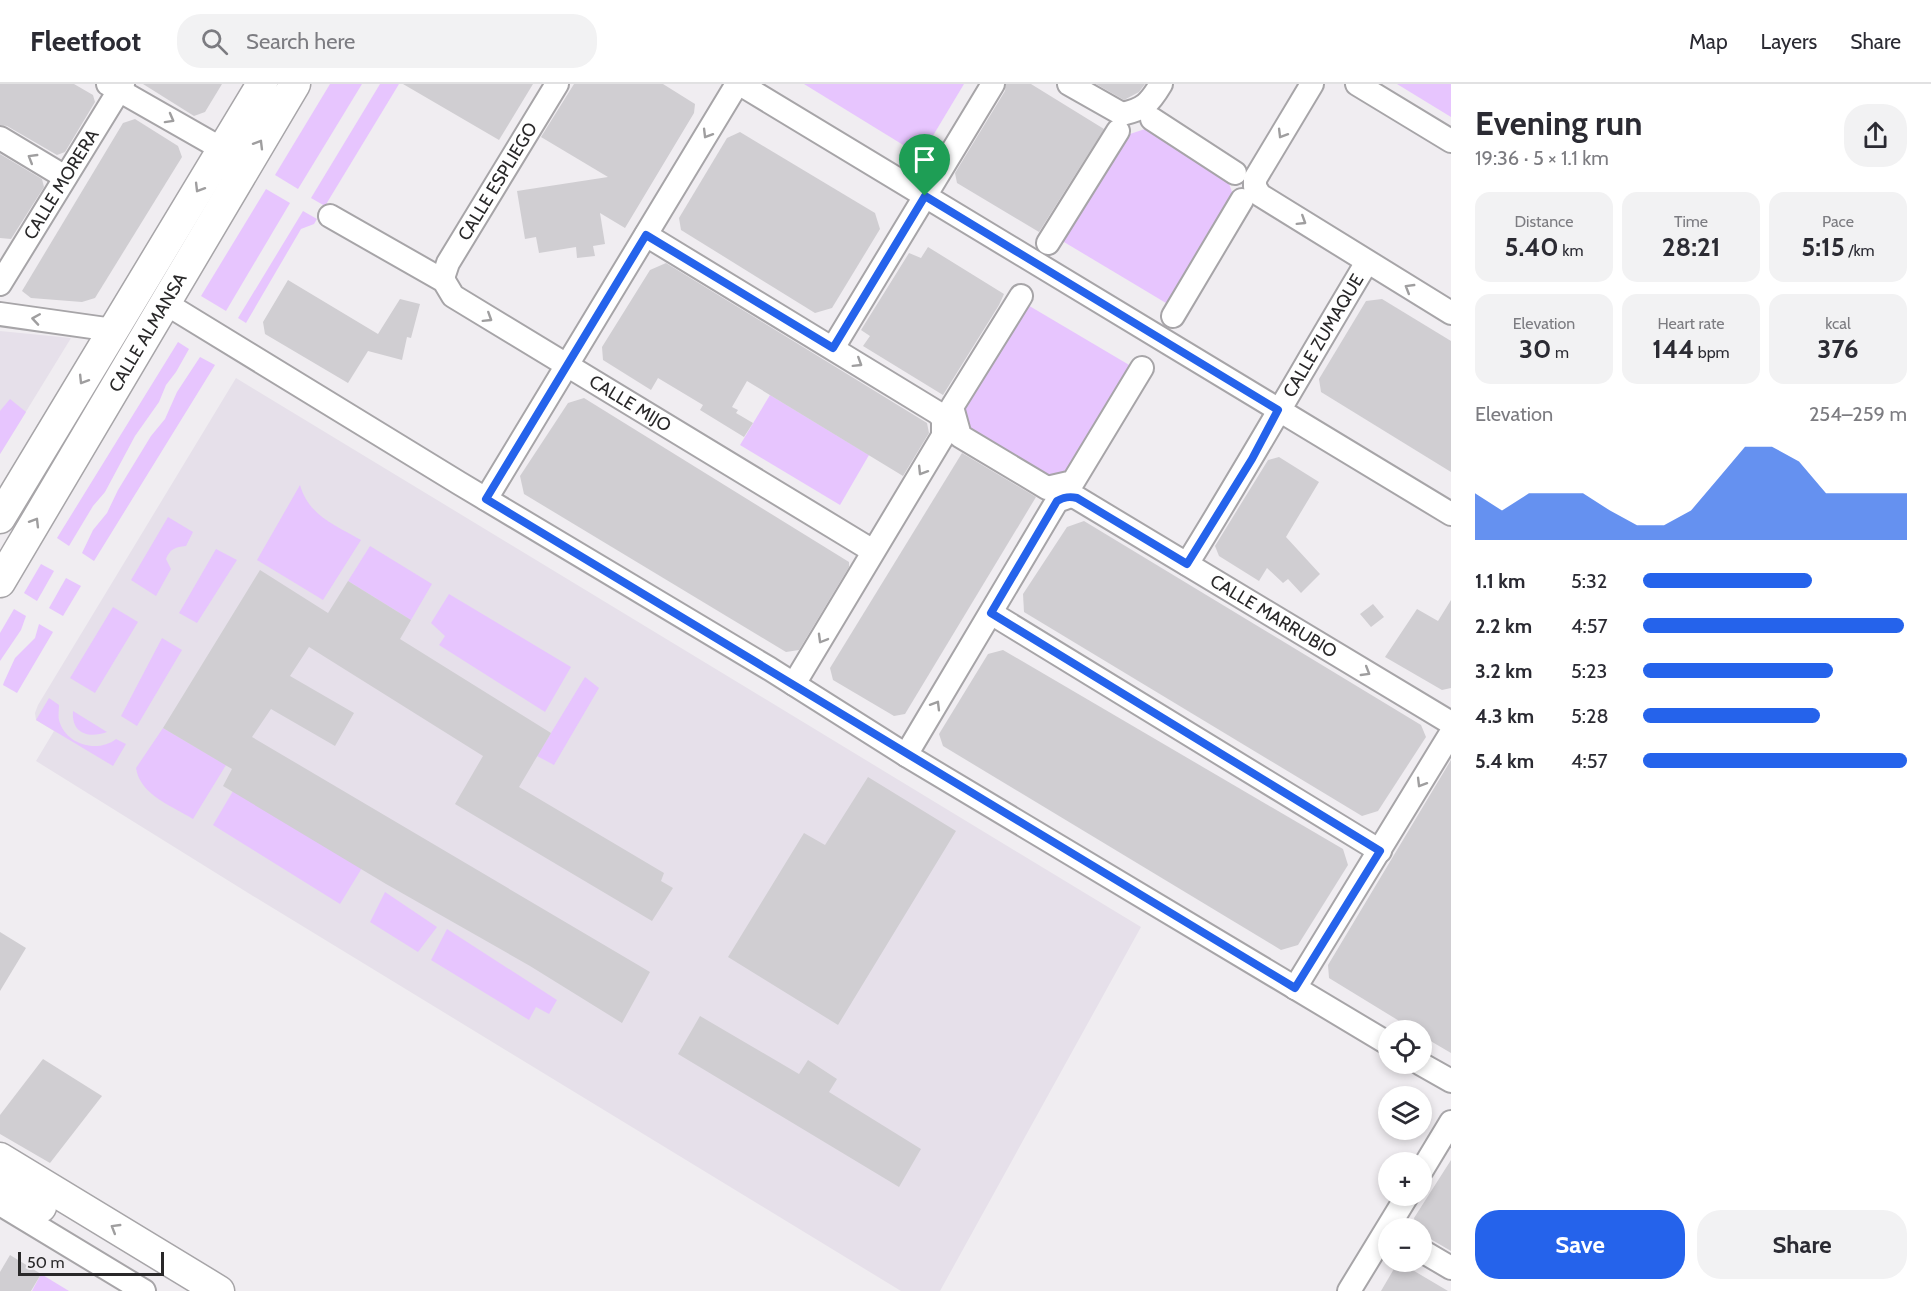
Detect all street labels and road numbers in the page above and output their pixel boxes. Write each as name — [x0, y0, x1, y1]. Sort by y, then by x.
street label: CALLE ESPLIEGO — [453, 118, 542, 245]
street label: CALLE MORERA — [19, 125, 104, 244]
street label: CALLE ALMANSA — [104, 269, 192, 396]
street label: CALLE ZUMAQUE — [1278, 270, 1368, 401]
street label: CALLE MIJO — [585, 370, 675, 437]
street label: CALLE MARRUBIO — [1206, 570, 1341, 663]

